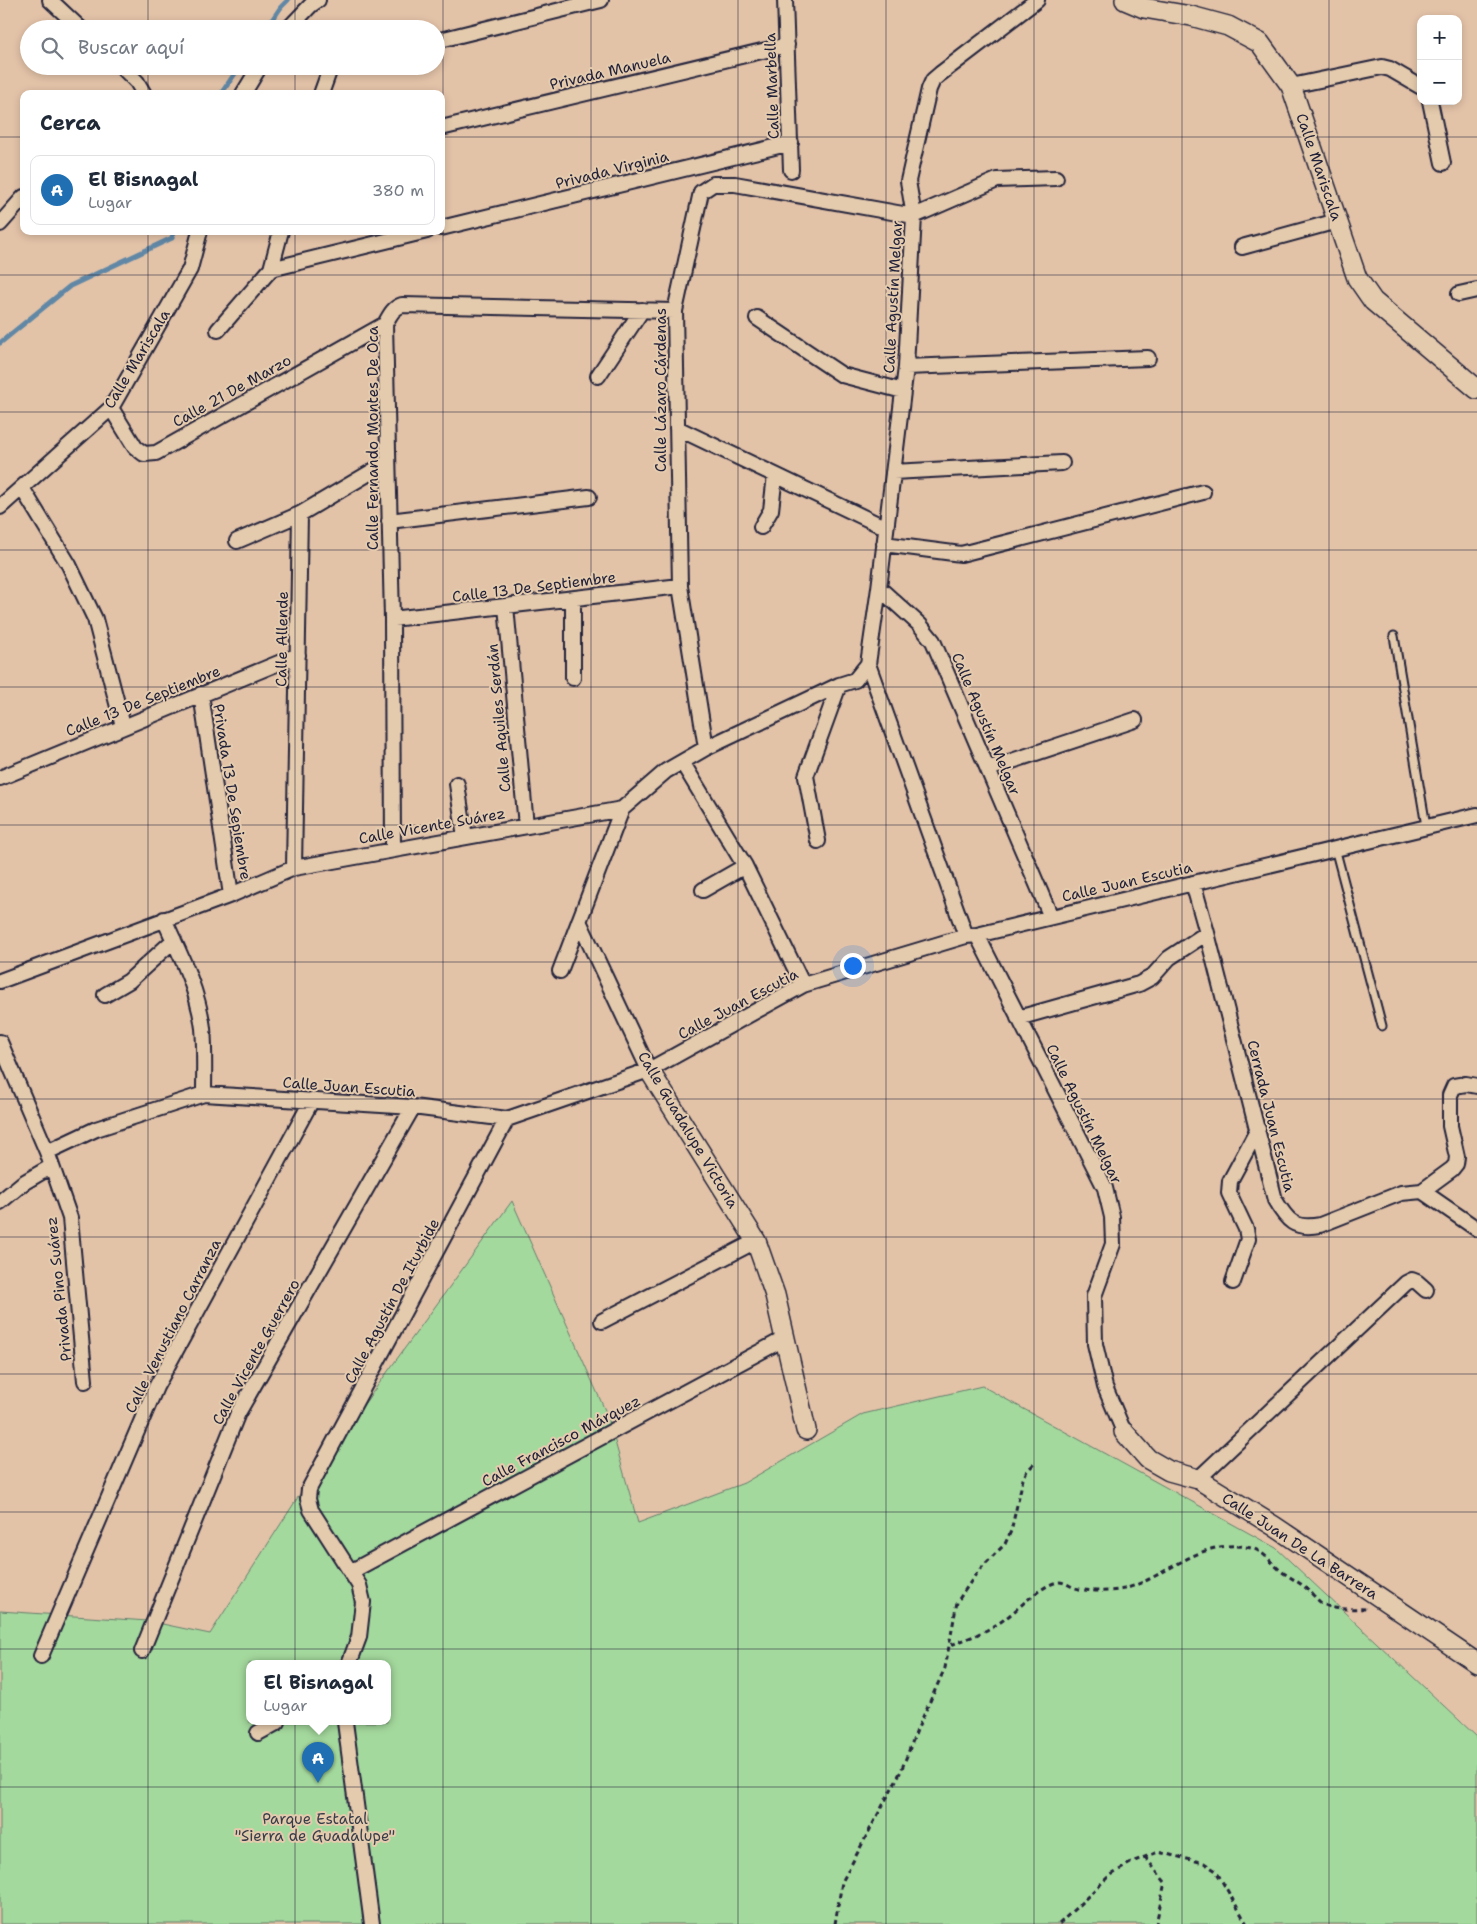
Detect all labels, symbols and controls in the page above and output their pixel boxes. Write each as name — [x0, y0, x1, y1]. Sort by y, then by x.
map controls — [1417, 15, 1462, 105]
button: + — [1417, 15, 1462, 60]
search box — [20, 20, 445, 75]
street label: Calle Marbella — [760, 32, 784, 139]
icon: search — [38, 34, 66, 62]
text: Buscar aquí — [78, 35, 184, 60]
street label: Privada Manuela — [548, 47, 673, 95]
button: − — [1417, 60, 1462, 105]
text: Cerca — [40, 109, 101, 137]
street label: Calle Mariscala — [1291, 111, 1347, 224]
street label: Privada Virginia — [553, 146, 671, 194]
text: El Bisnagal — [88, 167, 198, 192]
text: A — [51, 180, 63, 201]
text: 380 m — [372, 180, 424, 201]
text: Lugar — [88, 192, 132, 213]
street label: Calle Agustín Melgar — [879, 220, 907, 374]
street label: Calle Mariscala — [100, 305, 175, 412]
street label: Calle Lázaro Cárdenas — [651, 308, 671, 472]
street label: Calle Fernando Montes De Oca — [363, 325, 383, 550]
street label: Calle 21 De Marzo — [169, 350, 295, 432]
street label: Calle 13 De Septiembre — [451, 567, 617, 607]
street label: Calle Allende — [271, 591, 293, 687]
street label: Calle Aquiles Serdán — [483, 643, 515, 793]
street label: Calle Agustín Melgar — [947, 650, 1025, 798]
street label: Calle 13 De Septiembre — [63, 661, 223, 741]
street label: Privada 13 De Sepiembre — [208, 703, 256, 881]
street label: Calle Vicente Suárez — [357, 803, 507, 849]
street label: Calle Juan Escutia — [1060, 857, 1195, 907]
your location — [840, 953, 866, 979]
street label: Calle Juan Escutia — [674, 964, 802, 1044]
street label: Cerrada Juan Escutia — [1242, 1038, 1300, 1195]
street label: Calle Agustín Melgar — [1041, 1041, 1127, 1187]
street label: Calle Guadalupe Victoria — [633, 1048, 743, 1213]
street label: Calle Juan Escutia — [282, 1072, 417, 1102]
street label: Calle Agustín De Iturbide — [340, 1215, 444, 1387]
street label: Privada Pino Suárez — [41, 1216, 77, 1362]
street label: Calle Venustiano Carranza — [120, 1235, 226, 1416]
street label: Calle Vicente Guerrero — [208, 1275, 304, 1429]
street label: Calle Francisco Márquez — [478, 1391, 644, 1491]
street label: Calle Juan De La Barrera — [1218, 1488, 1382, 1604]
popup — [246, 1660, 391, 1725]
text: El Bisnagal — [263, 1670, 374, 1695]
text: Lugar — [263, 1695, 308, 1716]
pin: A — [302, 1742, 334, 1783]
park label: Parque Estatal "Sierra de Guadalupe" — [235, 1809, 395, 1846]

